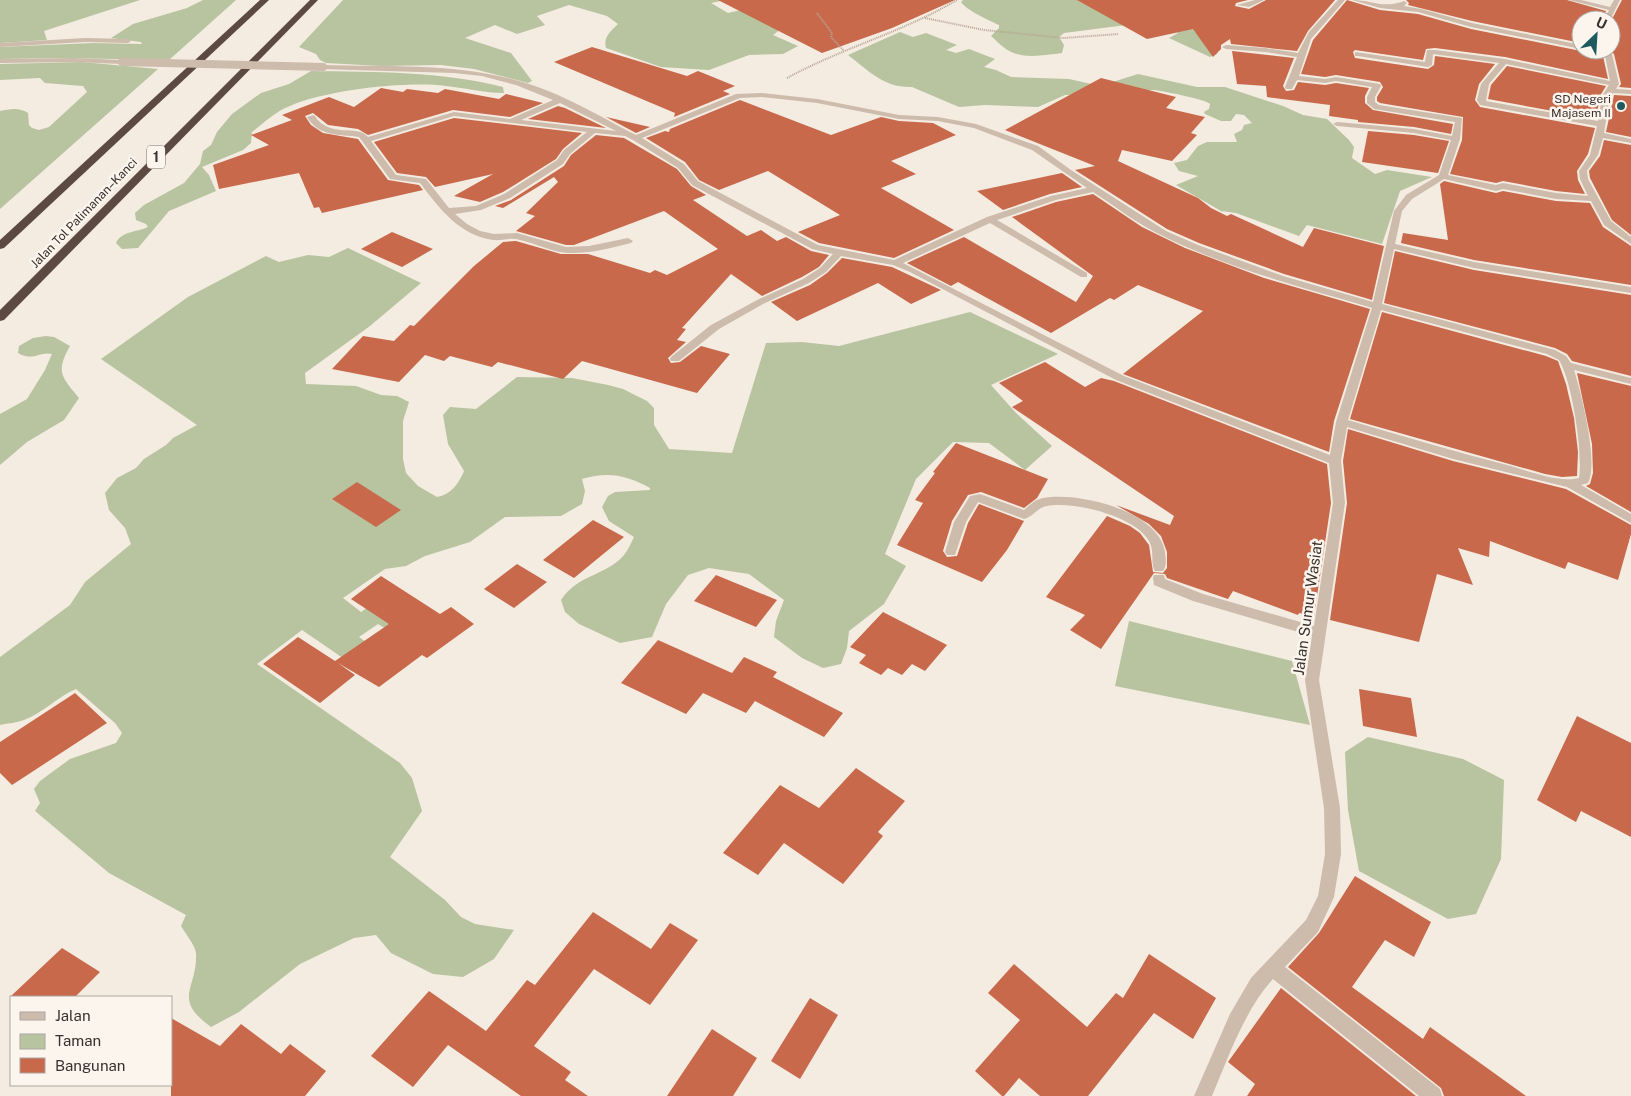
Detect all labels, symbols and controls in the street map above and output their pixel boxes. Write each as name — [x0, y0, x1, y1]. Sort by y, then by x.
north arrow — [1571, 10, 1621, 60]
text: U — [1594, 14, 1609, 33]
place label: SD Negeri Majasem II — [1551, 92, 1611, 120]
marker: SD Negeri Majasem II — [1615, 100, 1627, 112]
road number: 1 — [147, 146, 165, 168]
street label: Jalan Tol Palimanan–Kanci — [28, 155, 140, 271]
street label: Jalan Sumur Wasiat — [1290, 539, 1325, 676]
legend — [10, 996, 172, 1086]
text: Jalan — [55, 1007, 91, 1024]
text: Taman — [55, 1032, 101, 1049]
text: Bangunan — [55, 1057, 126, 1074]

